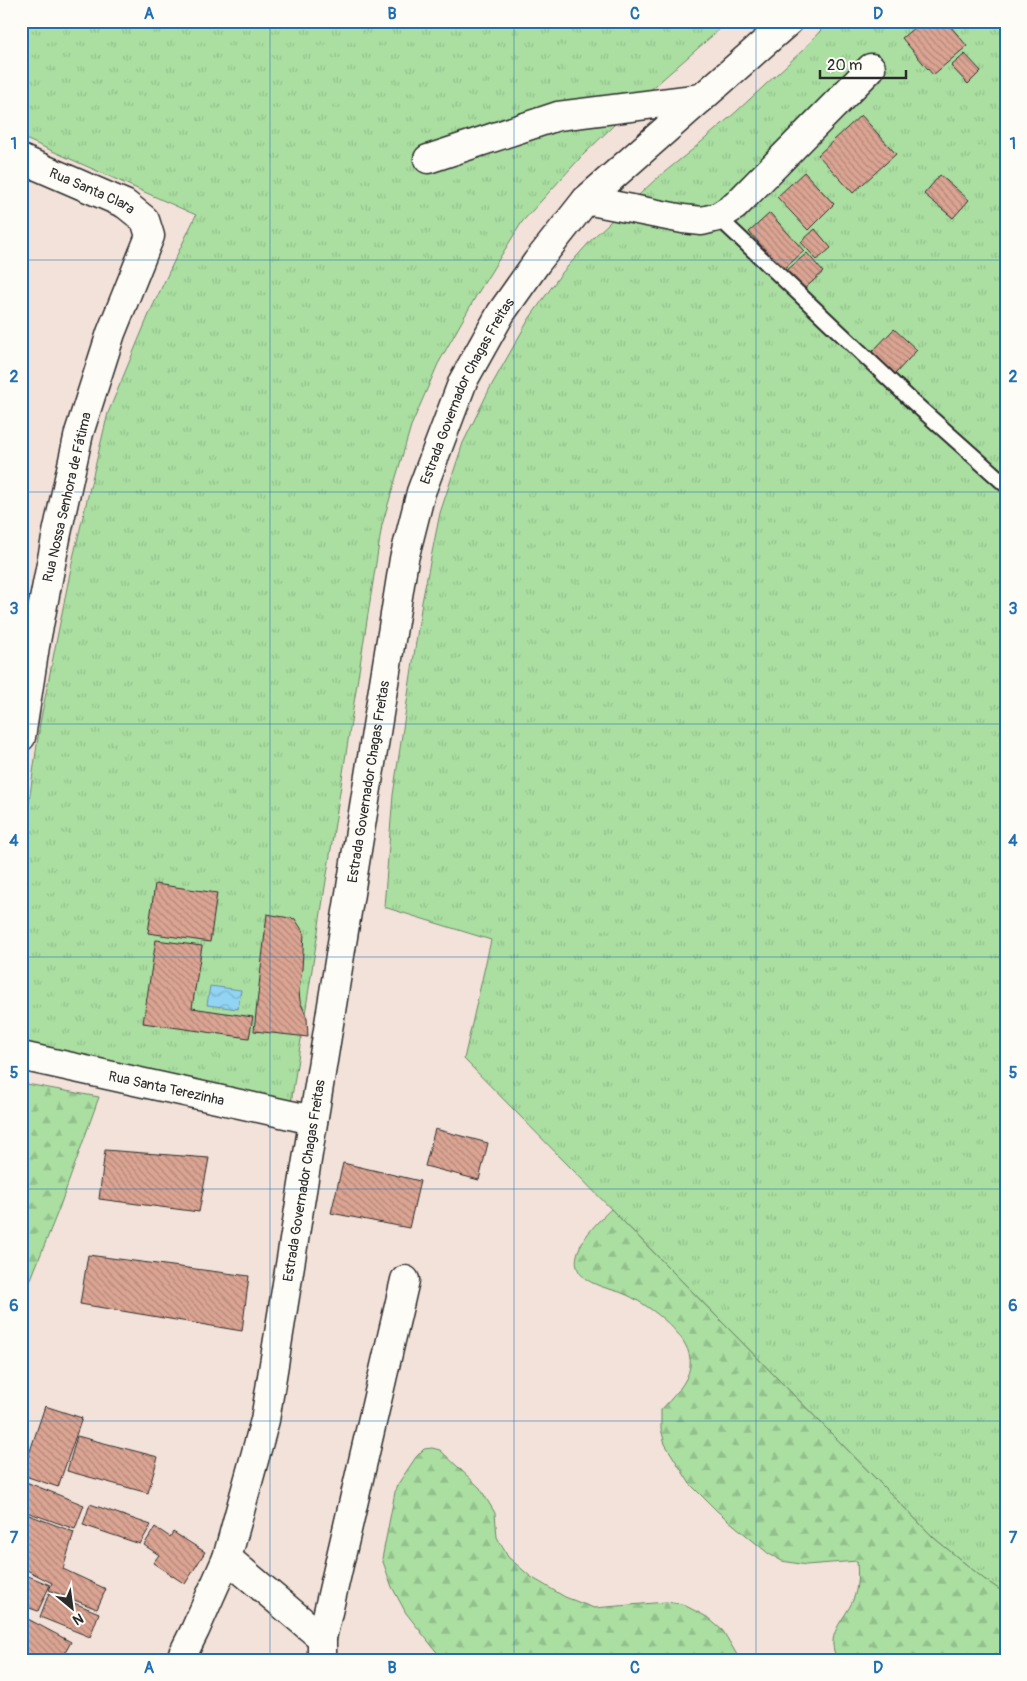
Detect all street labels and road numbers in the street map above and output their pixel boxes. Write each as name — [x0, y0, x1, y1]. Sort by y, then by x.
street label: Rua Santa Clara — [47, 164, 139, 217]
street label: Estrada Governador Chagas Freitas — [416, 294, 518, 487]
street label: Rua Nossa Senhora de Fátima — [39, 410, 95, 584]
street label: Estrada Governador Chagas Freitas — [343, 679, 393, 884]
street label: Rua Santa Terezinha — [107, 1067, 226, 1109]
street label: Estrada Governador Chagas Freitas — [279, 1078, 328, 1283]

